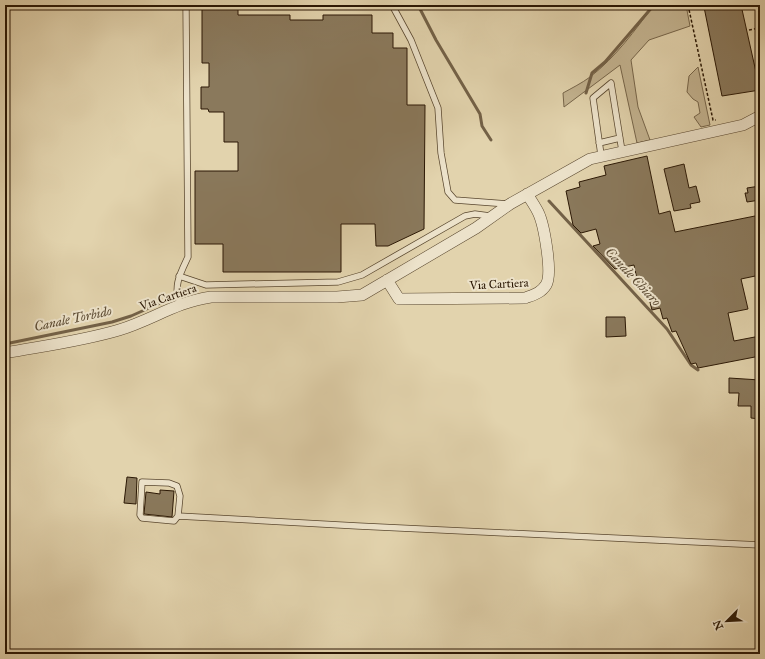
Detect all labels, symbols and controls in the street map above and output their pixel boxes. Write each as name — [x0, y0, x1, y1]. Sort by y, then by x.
water label: Canale Chiaro — [602, 244, 664, 310]
street label: Via Cartiera — [468, 275, 530, 293]
street label: Via Cartiera — [137, 280, 199, 314]
water label: Canale Torbido — [33, 303, 113, 335]
north arrow — [707, 601, 747, 641]
text: N — [710, 617, 726, 632]

